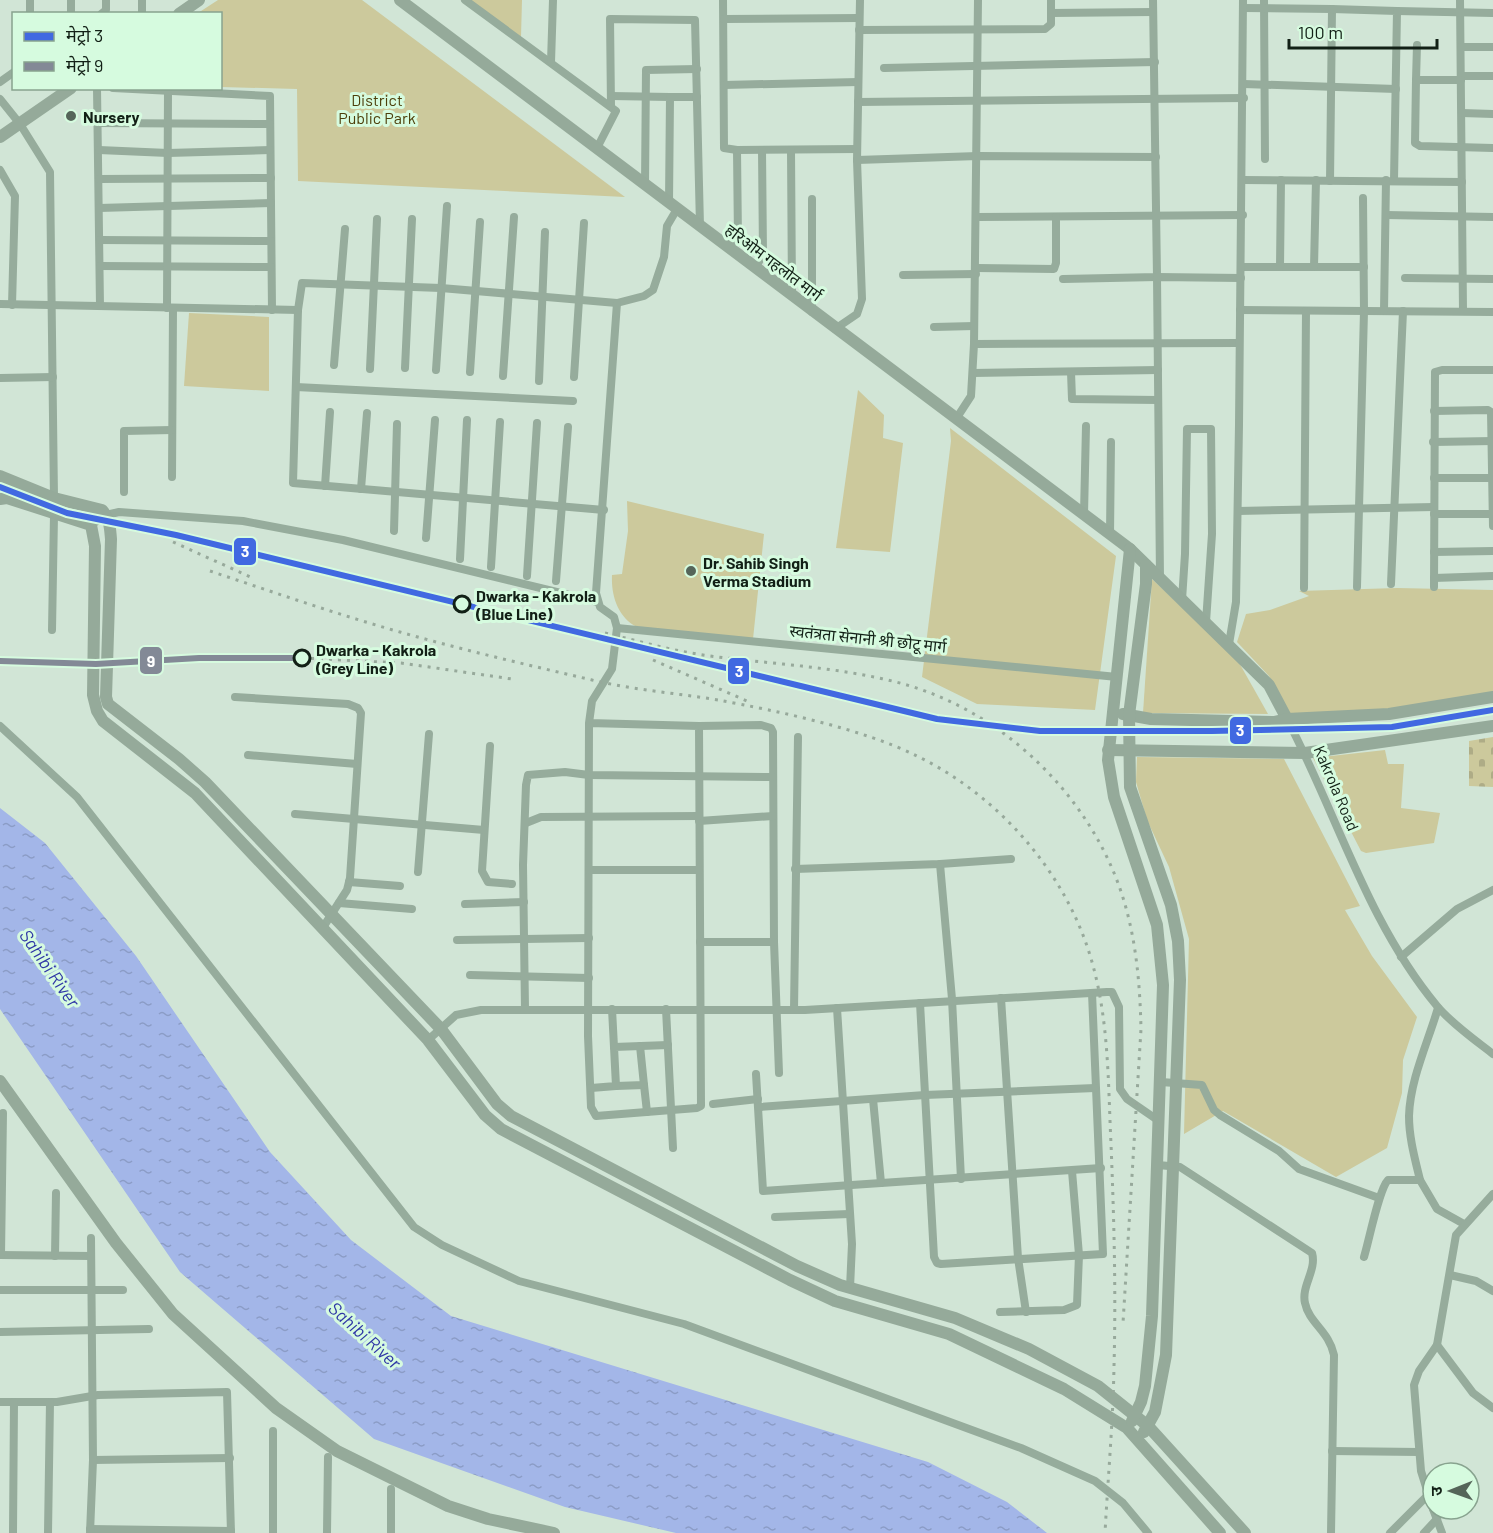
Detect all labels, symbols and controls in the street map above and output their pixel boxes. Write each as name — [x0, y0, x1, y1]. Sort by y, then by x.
legend — [12, 12, 222, 90]
scale bar — [1289, 12, 1438, 50]
text: 100 m — [1298, 21, 1343, 43]
text: मेट्रो 3 — [66, 24, 103, 46]
text: मेट्रो 9 — [66, 54, 103, 76]
park label: District Public Park — [338, 90, 416, 127]
place label: Nursery — [83, 107, 140, 126]
marker: Nursery — [64, 109, 78, 123]
street label: हरिओम गहलोत मार्ग — [722, 220, 827, 305]
line badge: 3 — [233, 537, 257, 566]
text: 3 — [241, 541, 249, 560]
place label: Dr. Sahib Singh Verma Stadium — [703, 553, 811, 590]
marker: Dr. Sahib Singh Verma Stadium — [684, 564, 698, 578]
place label: Dwarka - Kakrola (Blue Line) — [475, 586, 596, 623]
marker: Dwarka - Kakrola (Blue Line) — [453, 595, 471, 613]
street label: स्वतंत्रता सेनानी श्री छोटू मार्ग — [788, 620, 948, 658]
place label: Dwarka - Kakrola (Grey Line) — [315, 640, 436, 677]
line badge: 9 — [139, 646, 163, 675]
marker: Dwarka - Kakrola (Grey Line) — [293, 649, 311, 667]
text: 9 — [147, 651, 155, 670]
line badge: 3 — [727, 657, 750, 685]
text: 3 — [735, 661, 743, 680]
line badge: 3 — [1229, 716, 1252, 745]
text: 3 — [1236, 720, 1244, 739]
street label: Kakrola Road — [1311, 742, 1363, 834]
water label: Sahibi River — [15, 925, 85, 1012]
water label: Sahibi River — [324, 1297, 406, 1374]
north arrow — [1421, 1461, 1481, 1521]
text: उ — [1426, 1486, 1445, 1496]

